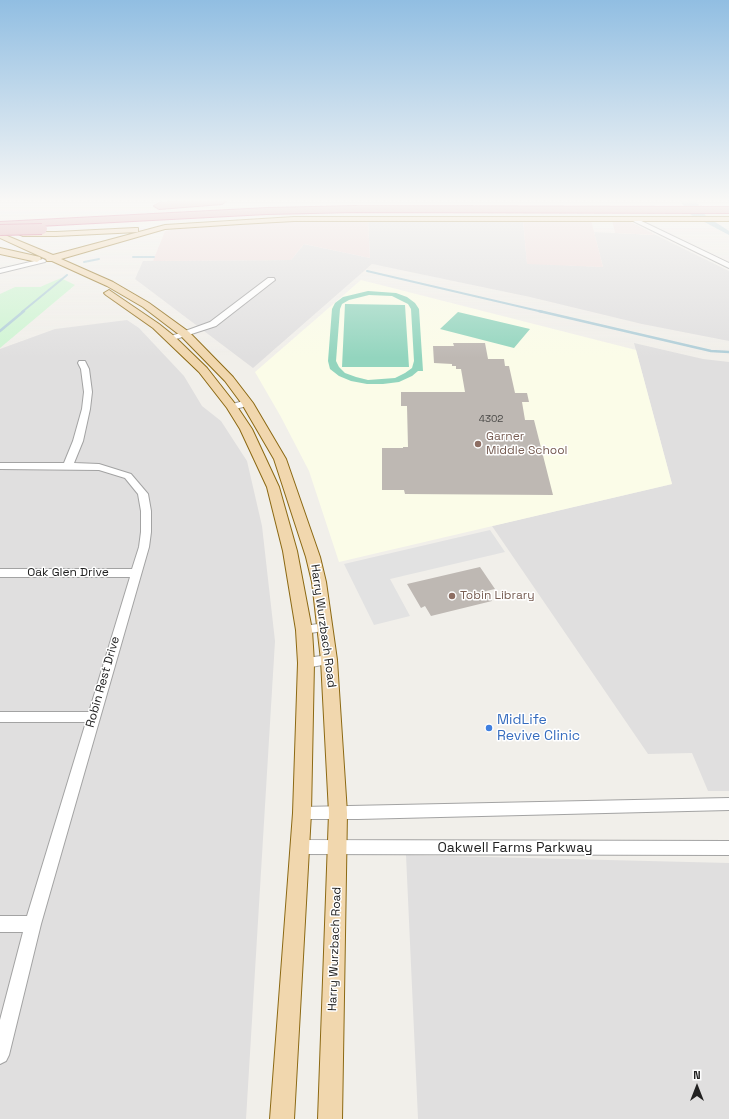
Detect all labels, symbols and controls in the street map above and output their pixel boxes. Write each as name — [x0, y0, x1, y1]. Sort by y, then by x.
house number: 4302 — [479, 413, 503, 425]
place label: Garner Middle School — [486, 430, 568, 458]
marker: Garner Middle School — [473, 439, 483, 449]
street label: Harry Wurzbach Road — [307, 563, 339, 689]
street label: Oak Glen Drive — [27, 566, 109, 580]
place label: Tobin Library — [460, 589, 535, 603]
marker: Tobin Library — [447, 591, 457, 601]
street label: Robin Rest Drive — [83, 635, 123, 729]
place label: MidLife Revive Clinic — [497, 712, 580, 744]
marker: MidLife Revive Clinic — [484, 723, 494, 733]
street label: Oakwell Farms Parkway — [437, 840, 593, 856]
street label: Harry Wurzbach Road — [326, 887, 344, 1011]
north arrow — [677, 1067, 717, 1107]
text: N — [693, 1068, 701, 1082]

